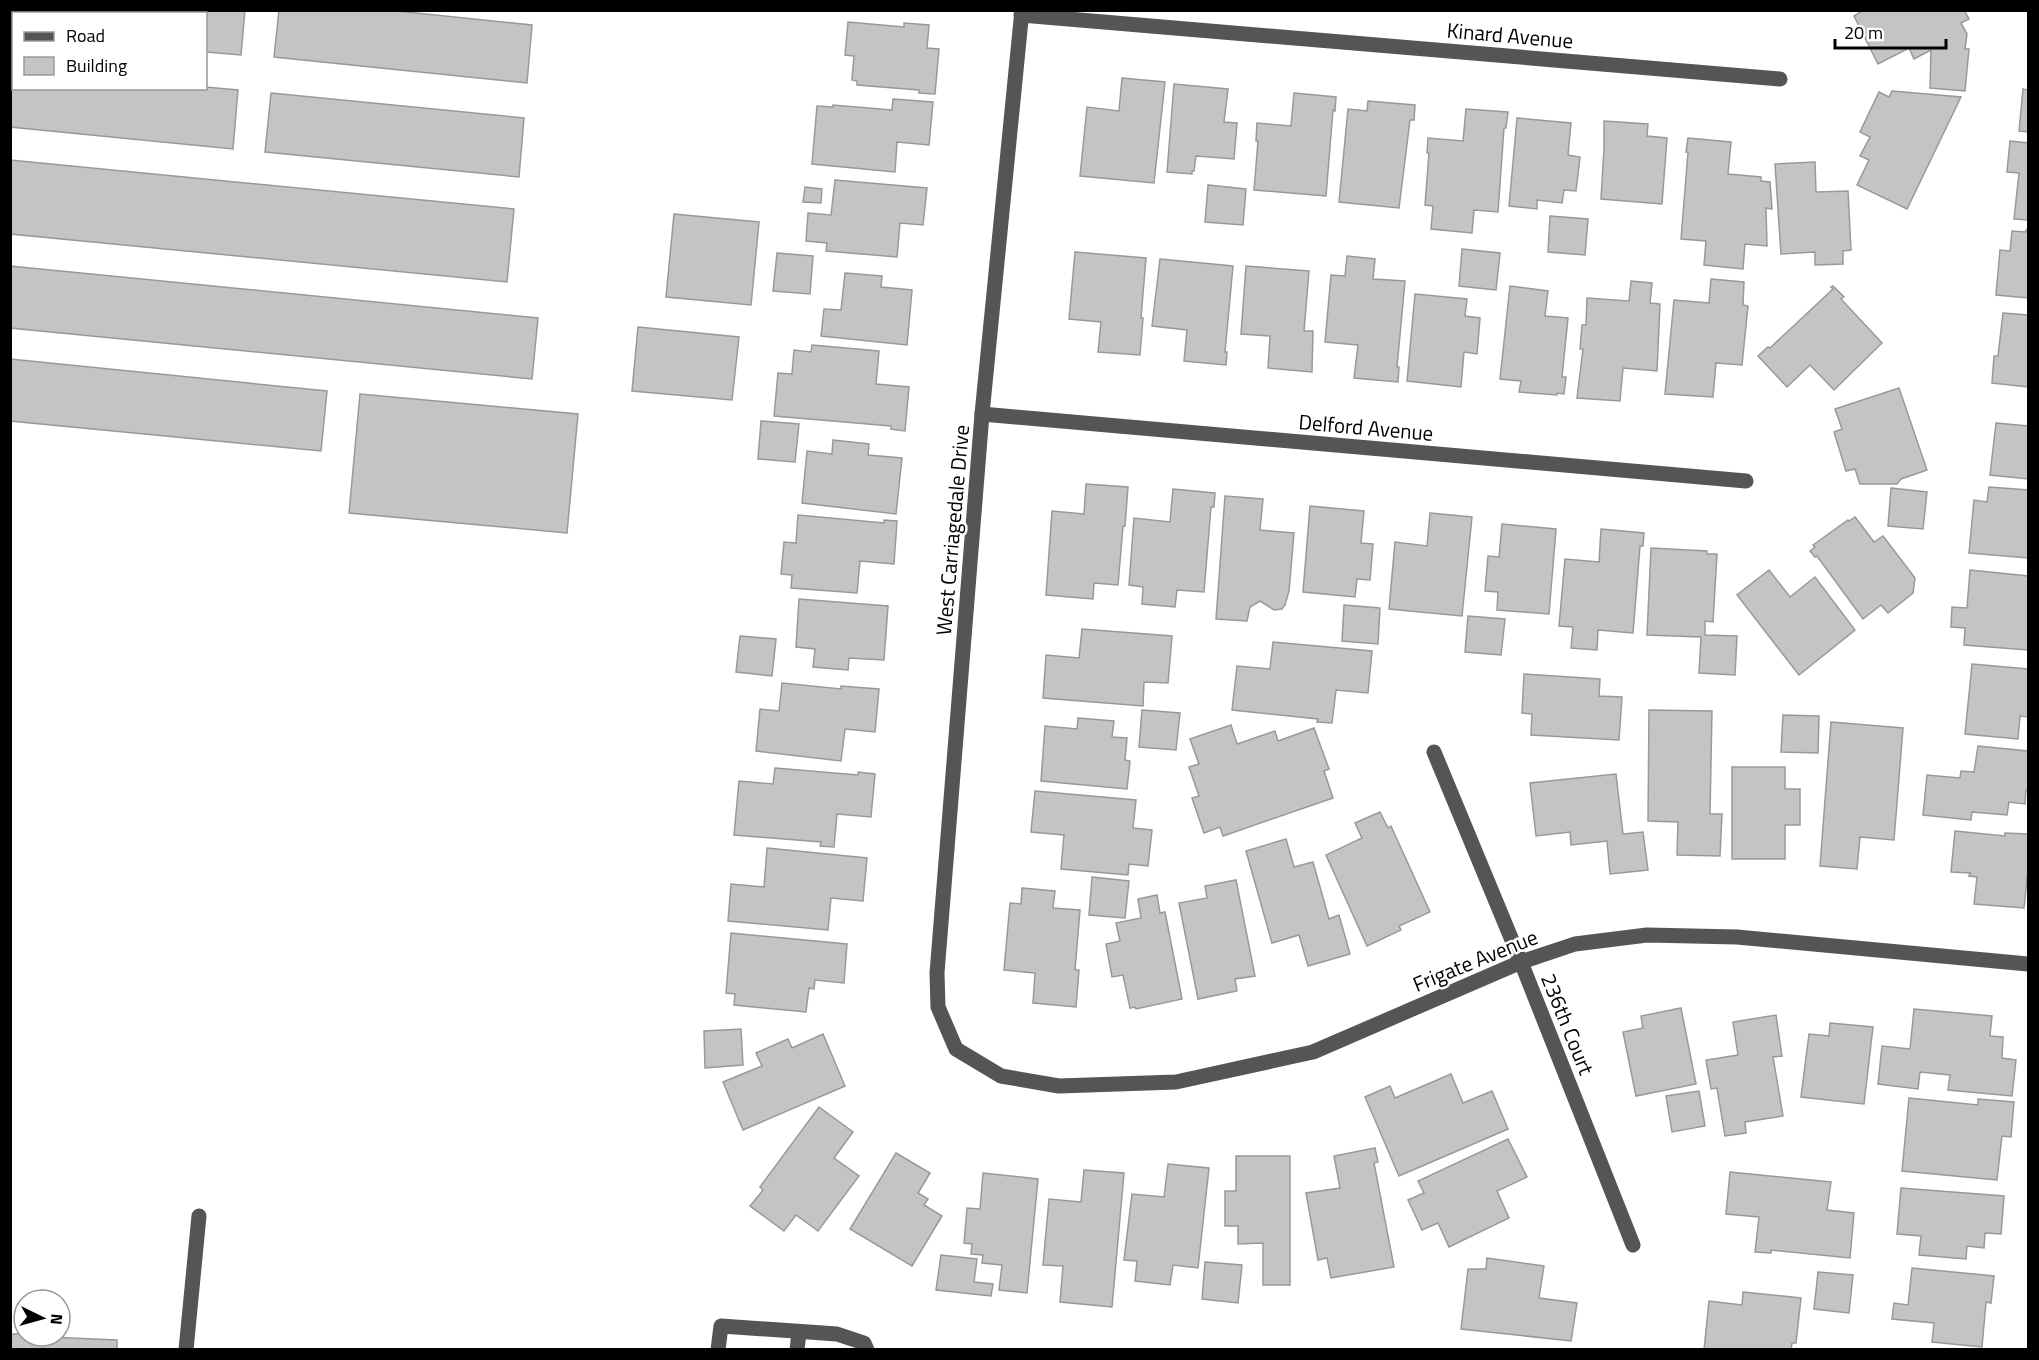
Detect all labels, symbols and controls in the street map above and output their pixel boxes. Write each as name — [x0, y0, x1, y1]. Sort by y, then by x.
legend — [12, 12, 207, 90]
scale bar — [1835, 12, 1946, 50]
street label: Kinard Avenue — [1445, 14, 1575, 56]
text: 20 m — [1844, 19, 1883, 46]
text: Road — [66, 22, 105, 49]
text: Building — [66, 52, 127, 79]
street label: Delford Avenue — [1297, 405, 1435, 449]
street label: West Carriagedale Drive — [927, 423, 977, 637]
street label: Frigate Avenue — [1408, 920, 1542, 1000]
street label: 236th Court — [1533, 969, 1603, 1080]
north arrow — [12, 1288, 72, 1348]
text: N — [45, 1313, 69, 1326]

